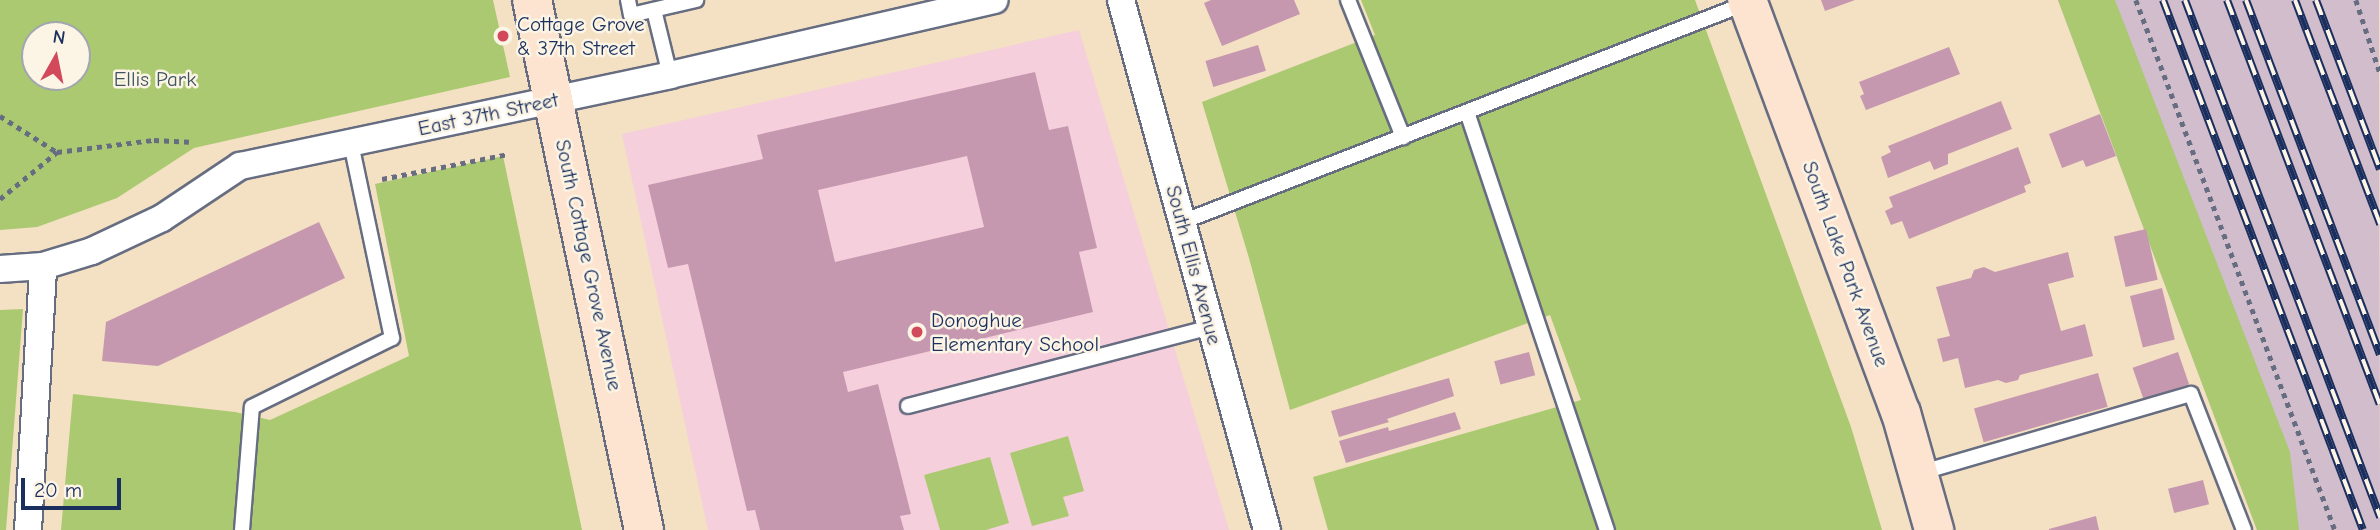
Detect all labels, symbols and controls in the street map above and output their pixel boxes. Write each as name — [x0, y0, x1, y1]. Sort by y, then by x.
place label: Cottage Grove & 37th Street — [517, 11, 644, 61]
north arrow — [21, 21, 91, 91]
text: N — [51, 25, 67, 49]
marker: Cottage Grove & 37th Street — [495, 28, 511, 44]
park label: Ellis Park — [114, 66, 196, 92]
street label: East 37th Street — [416, 87, 560, 141]
street label: South Cottage Grove Avenue — [550, 137, 628, 393]
street label: South Lake Park Avenue — [1797, 158, 1895, 370]
street label: South Ellis Avenue — [1161, 183, 1227, 347]
place label: Donoghue Elementary School — [931, 307, 1099, 357]
marker: Donoghue Elementary School — [909, 324, 925, 340]
scale bar — [24, 463, 124, 507]
text: 20 m — [34, 478, 82, 502]

